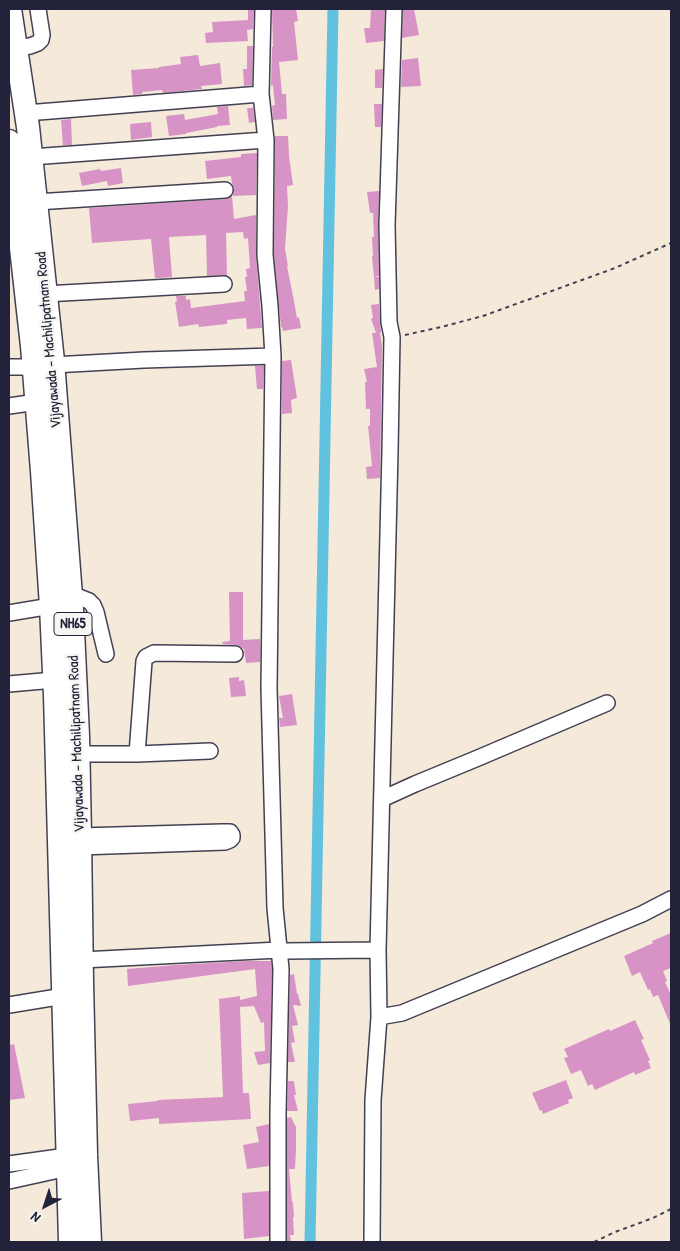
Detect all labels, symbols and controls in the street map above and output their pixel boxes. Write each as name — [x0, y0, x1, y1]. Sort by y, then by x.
street label: Vijayawada - Machilipatnam Road — [32, 251, 66, 429]
road number: NH65 — [54, 612, 92, 636]
street label: Vijayawada - Machilipatnam Road — [65, 655, 89, 833]
north arrow — [20, 1181, 70, 1231]
text: N — [26, 1208, 44, 1228]

